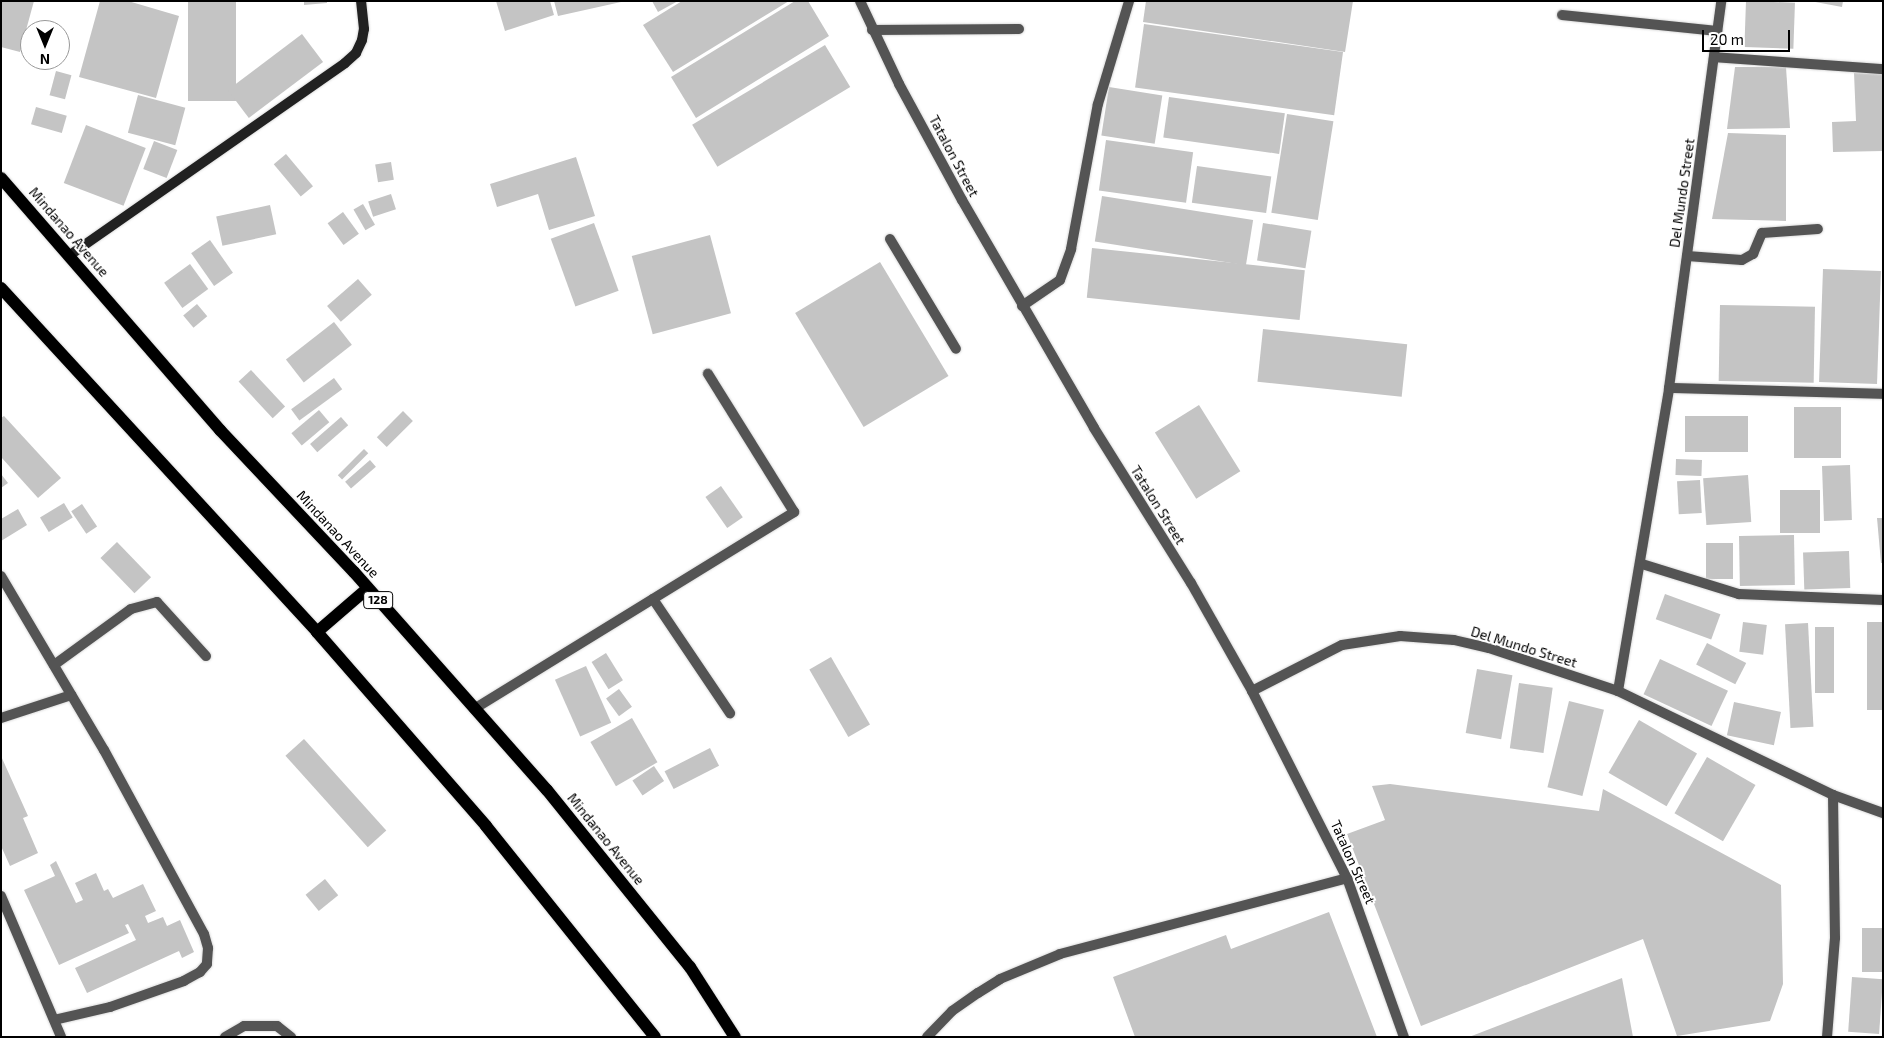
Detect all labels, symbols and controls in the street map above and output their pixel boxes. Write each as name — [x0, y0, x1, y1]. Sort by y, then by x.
north arrow — [20, 20, 70, 70]
scale bar — [1704, 20, 1792, 52]
text: 20 m — [1710, 30, 1744, 48]
text: N — [40, 51, 50, 68]
street label: Tatalon Street — [926, 112, 982, 200]
street label: Del Mundo Street — [1666, 137, 1698, 249]
street label: Mindanao Avenue — [25, 184, 113, 280]
street label: Tatalon Street — [1127, 462, 1189, 548]
street label: Mindanao Avenue — [293, 487, 383, 581]
road number: 128 — [363, 590, 393, 610]
street label: Del Mundo Street — [1469, 623, 1579, 671]
street label: Mindanao Avenue — [564, 790, 648, 888]
street label: Tatalon Street — [1327, 818, 1379, 906]

